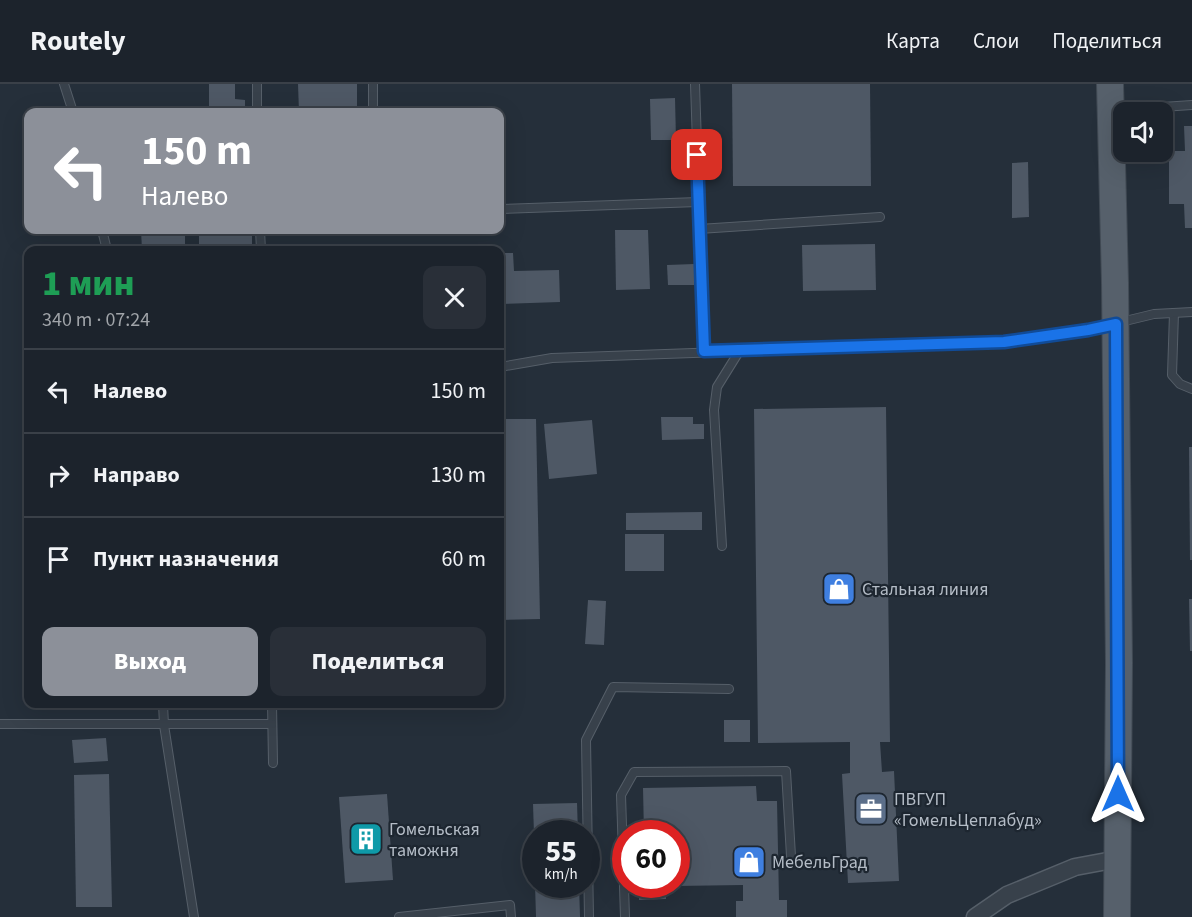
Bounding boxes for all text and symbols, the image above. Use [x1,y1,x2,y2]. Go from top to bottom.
text: Routely [30,21,126,61]
text: Карта [886,26,940,56]
text: Слои [973,26,1019,56]
text: Поделиться [1052,26,1162,56]
map controls [1113,102,1173,162]
button: sound [1113,102,1173,162]
text: 150 m [141,121,252,181]
pin [671,129,722,180]
icon: left [42,132,120,210]
icon: arrive [680,138,713,171]
text: Налево [141,177,228,216]
text: 1 мин [42,258,135,309]
button: close [423,266,486,329]
text: 340 m · 07:24 [42,306,150,334]
icon: left [42,375,75,408]
text: Налево [93,375,167,407]
text: 150 m [431,375,486,407]
icon: right [42,459,75,492]
text: Направо [93,459,180,491]
text: 130 m [431,459,486,491]
icon: arrive [42,543,75,576]
text: Пункт назначения [93,543,279,575]
text: 60 m [441,543,486,575]
shop icon: Стальная линия [821,571,857,607]
place label: Стальная линия [862,577,989,602]
button: Выход [42,627,258,696]
button: Поделиться [270,627,486,696]
position arrow [1086,762,1150,826]
place label: ПВГУП «ГомельЦеплабуд» [894,787,1042,833]
office icon: ПВГУП «ГомельЦеплабуд» [853,791,889,827]
place label: Гомельская таможня [389,817,480,863]
speed limit sign: 60 [612,820,690,898]
building icon: Гомельская таможня [348,821,384,857]
text: 55 [545,830,577,873]
shop icon: МебельГрад [731,844,767,880]
place label: МебельГрад [772,850,868,875]
text: km/h [544,864,578,885]

